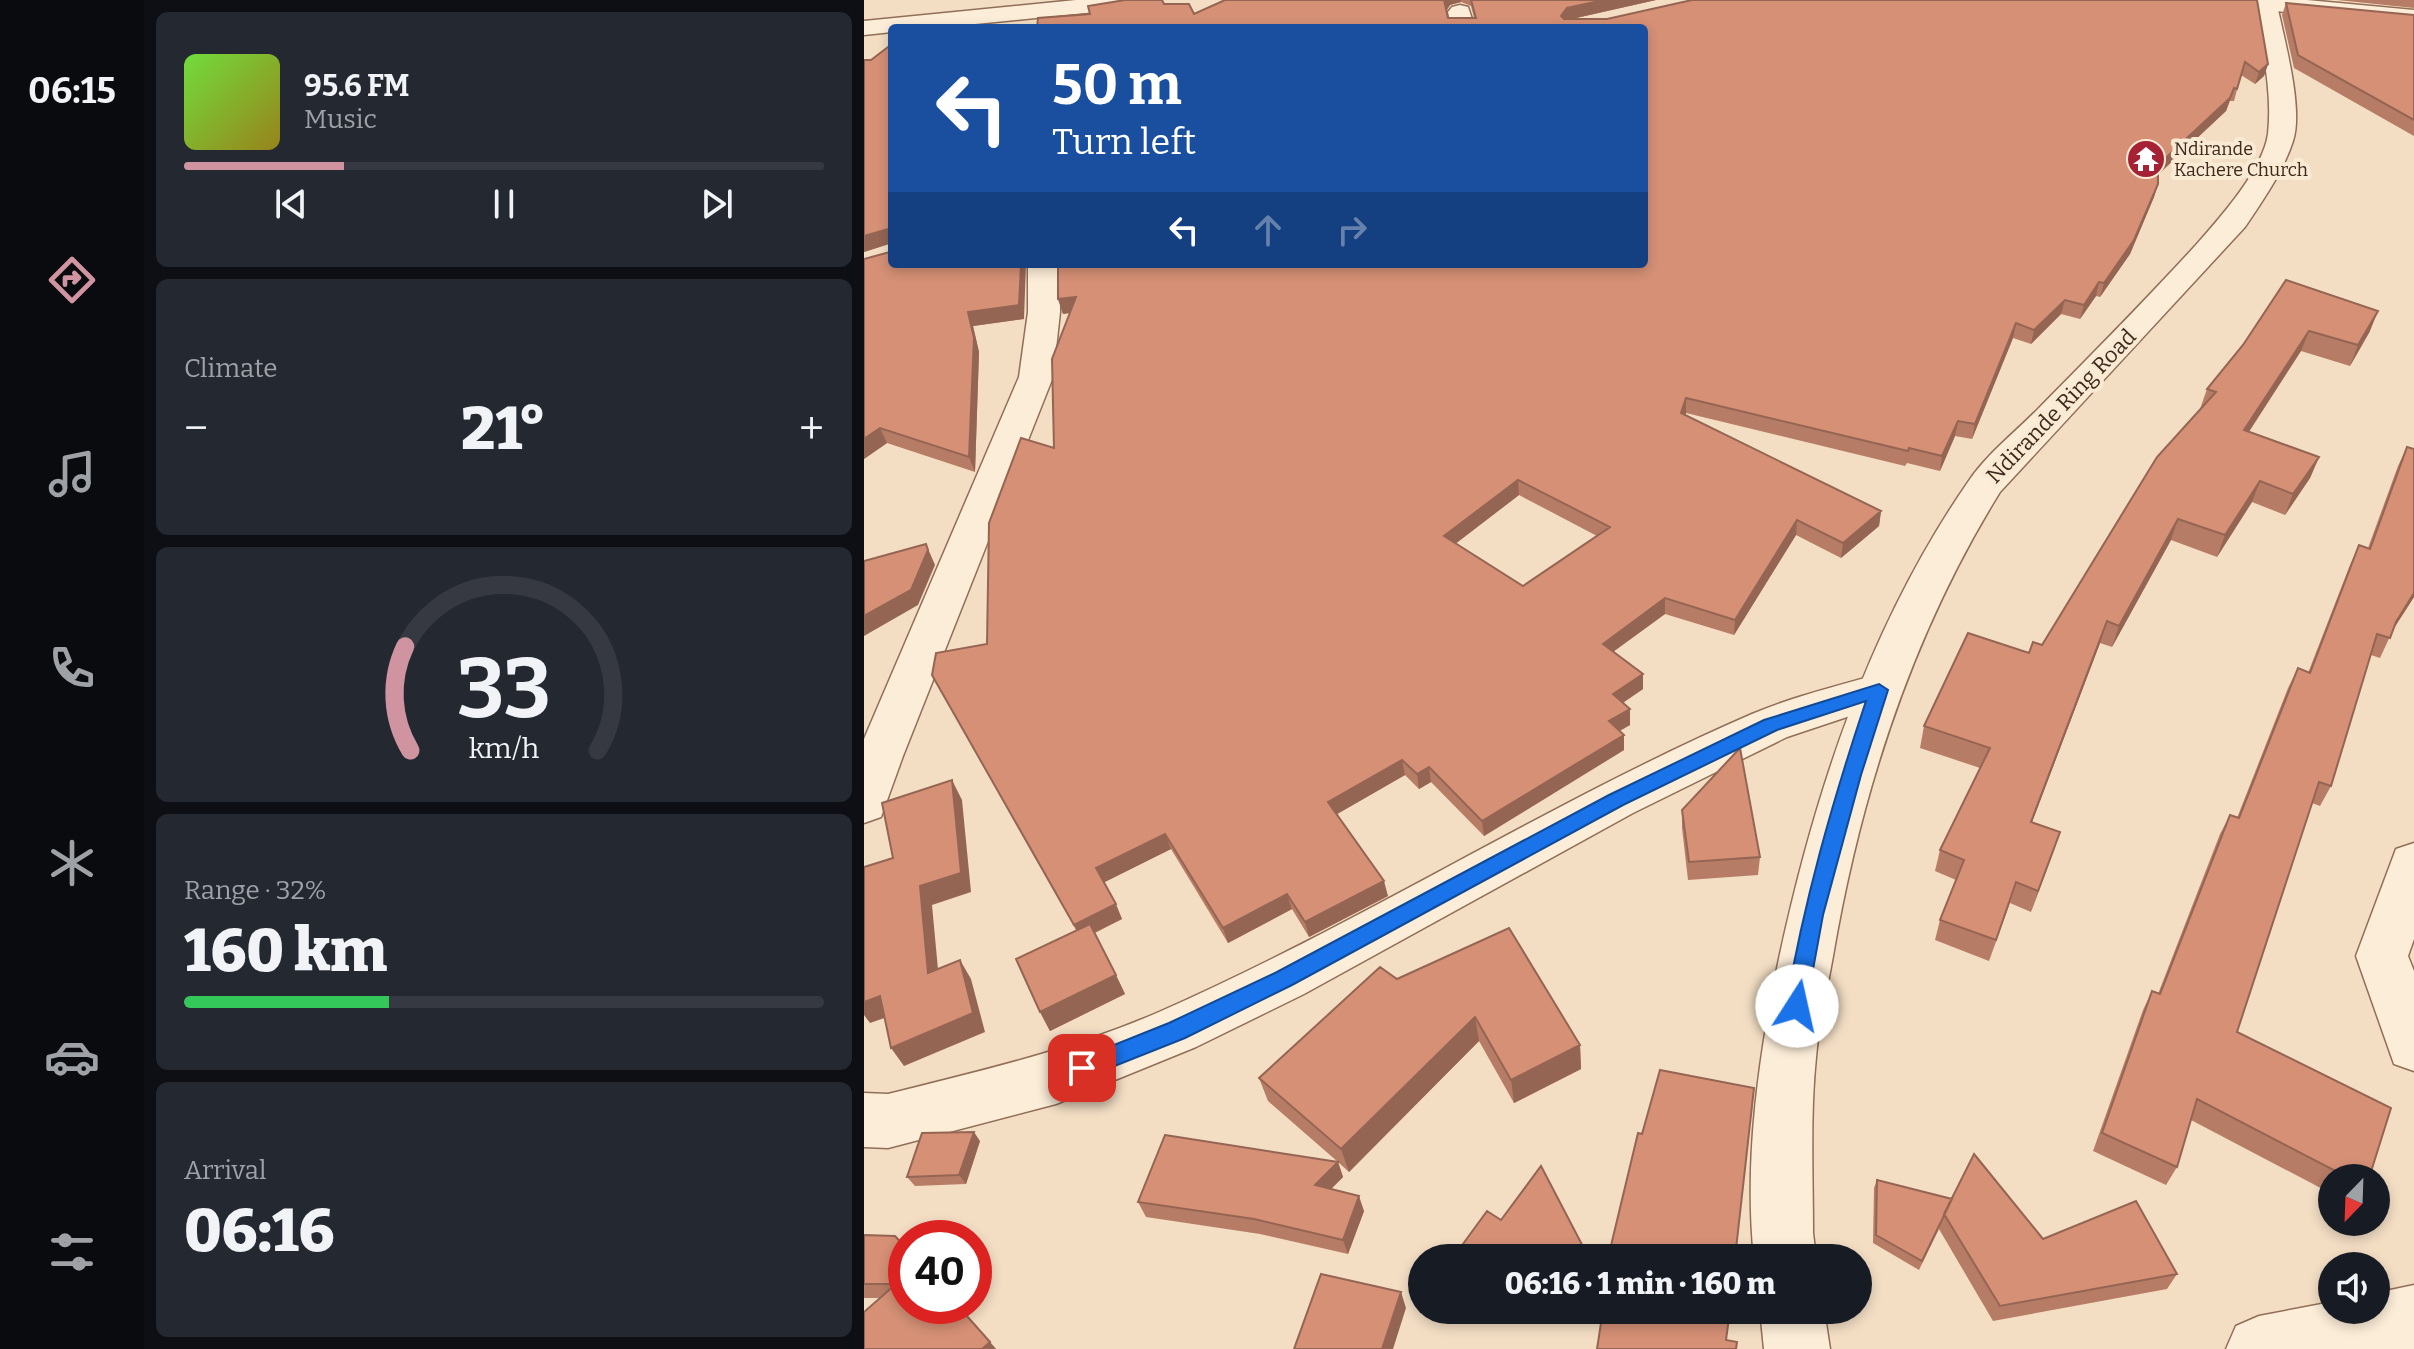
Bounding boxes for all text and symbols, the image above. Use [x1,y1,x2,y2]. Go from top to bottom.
text: 50 m [1052,52,1182,119]
icon: left [920,56,1024,160]
text: 95.6 FM [304,68,410,104]
text: 06:15 [28,69,116,113]
text: Music [304,104,377,135]
text: Turn left [1052,120,1196,164]
temple icon: Ndirande Kachere Church [2125,138,2167,180]
place label: Ndirande Kachere Church [2174,138,2308,181]
icon: previous [269,182,313,226]
icon: pause [482,182,526,226]
icon: next [695,182,739,226]
icon: left [1162,208,1206,252]
icon: ahead [1246,208,1290,252]
icon: right [1330,208,1374,252]
icon: directions [44,252,100,308]
street label: Ndirande Ring Road [1980,323,2142,489]
text: Climate [184,353,278,384]
text: 21° [461,393,546,465]
text: − [184,402,208,455]
text: + [799,402,824,455]
icon: music [44,446,100,502]
text: 33 [457,638,551,738]
icon: phone [44,640,100,696]
text: km/h [469,731,540,766]
icon: climate [44,835,100,891]
text: Range · 32% [184,875,327,906]
text: 160 km [184,915,387,987]
position arrow [1755,964,1839,1048]
icon: car [44,1029,100,1085]
pin [1048,1034,1116,1102]
icon: arrive [1060,1046,1104,1090]
text: Arrival [184,1155,266,1186]
north arrow [2318,1164,2390,1236]
map controls [2318,1164,2390,1324]
text: 06:16 [184,1195,334,1267]
speed limit sign: 40 [888,1220,992,1324]
icon: filters [44,1224,100,1280]
button: sound [2318,1252,2390,1324]
text: 06:16 · 1 min · 160 m [1505,1266,1775,1302]

